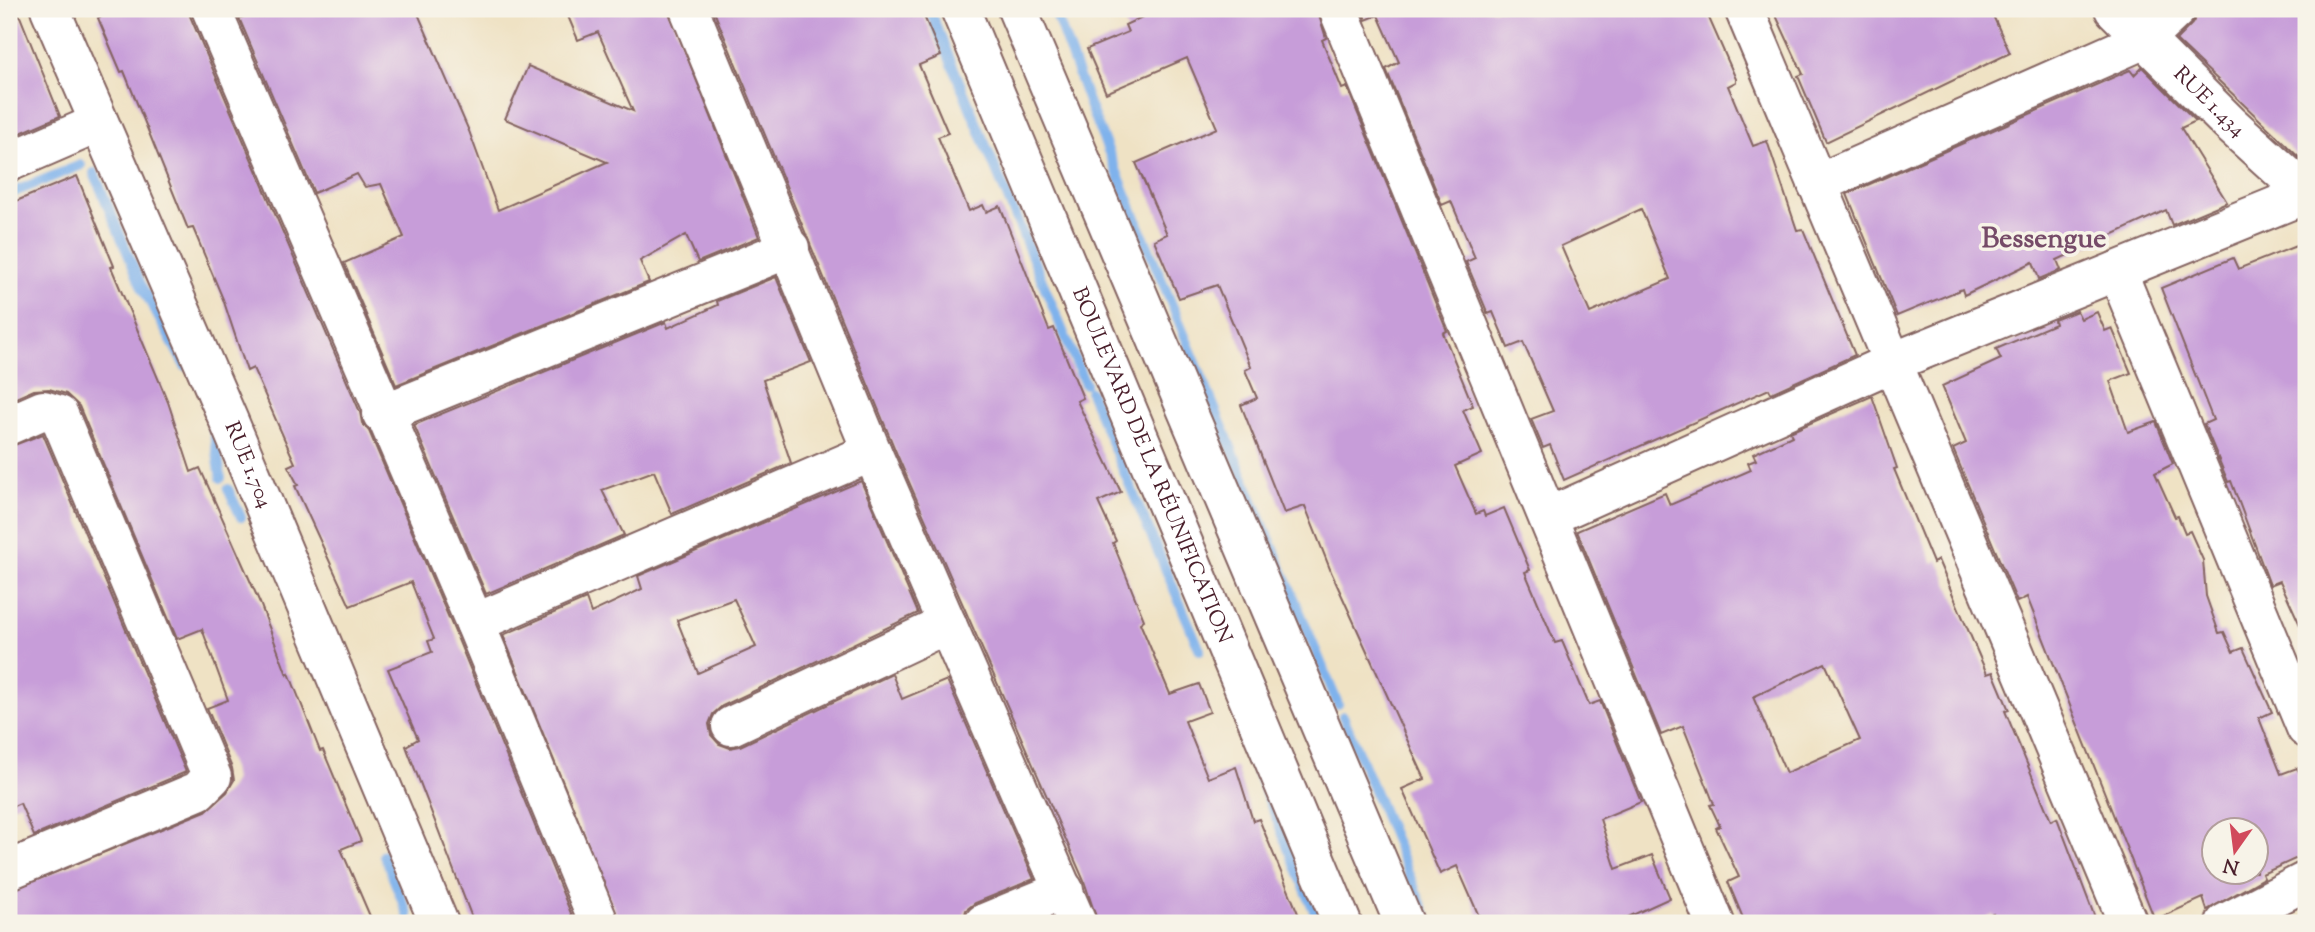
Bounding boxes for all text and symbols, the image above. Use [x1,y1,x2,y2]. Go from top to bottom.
street label: RUE 1.434 [2166,60,2251,145]
district label: Bessengue [1982,220,2106,260]
street label: BOULEVARD DE LA RÉUNIFICATION [1063,283,1239,649]
street label: RUE 1.704 [216,417,279,513]
north arrow [2200,816,2270,886]
text: N [2221,850,2242,880]

